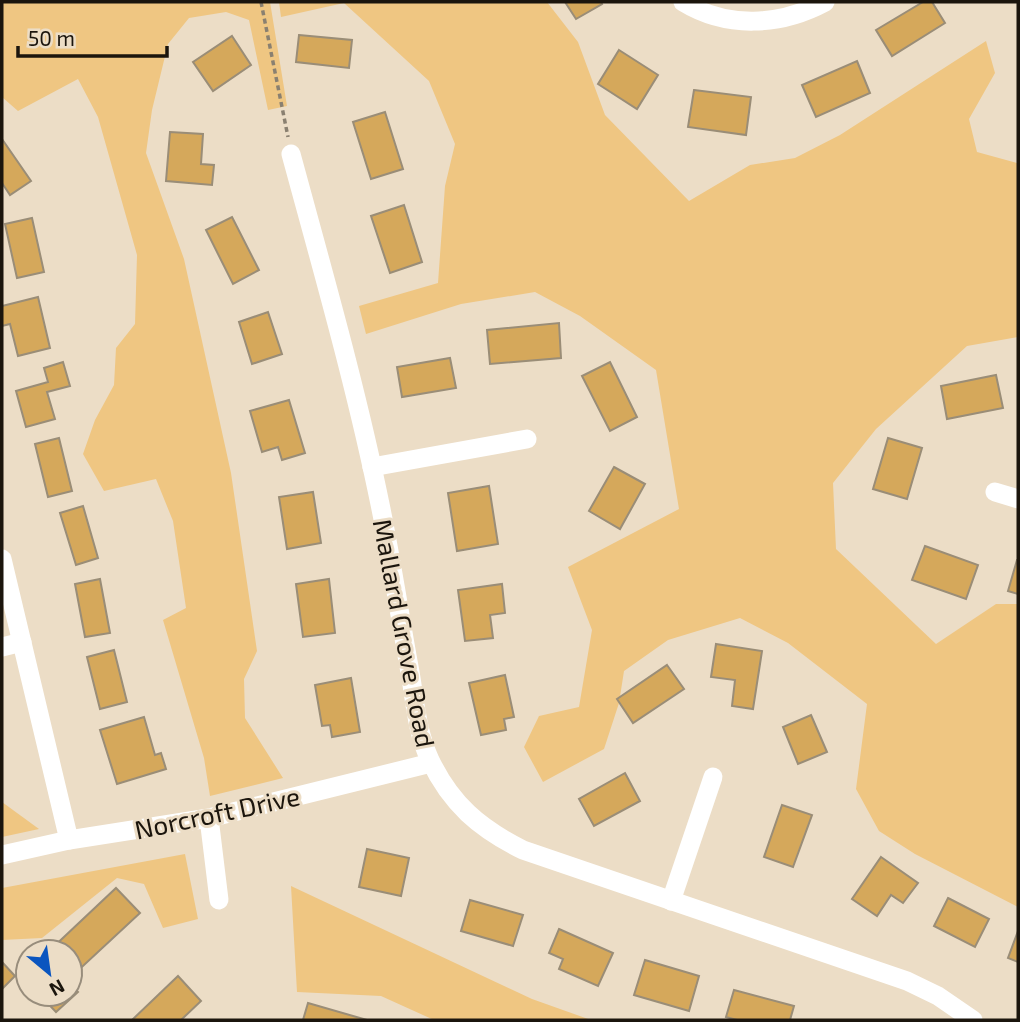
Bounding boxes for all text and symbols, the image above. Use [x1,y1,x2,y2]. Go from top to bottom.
scale bar [18,14,166,58]
text: 50 m [28,25,75,50]
street label: Mallard Grove Road [368,516,442,750]
street label: Norcroft Drive [132,779,302,845]
north arrow [14,938,84,1008]
text: N [46,975,69,1002]

